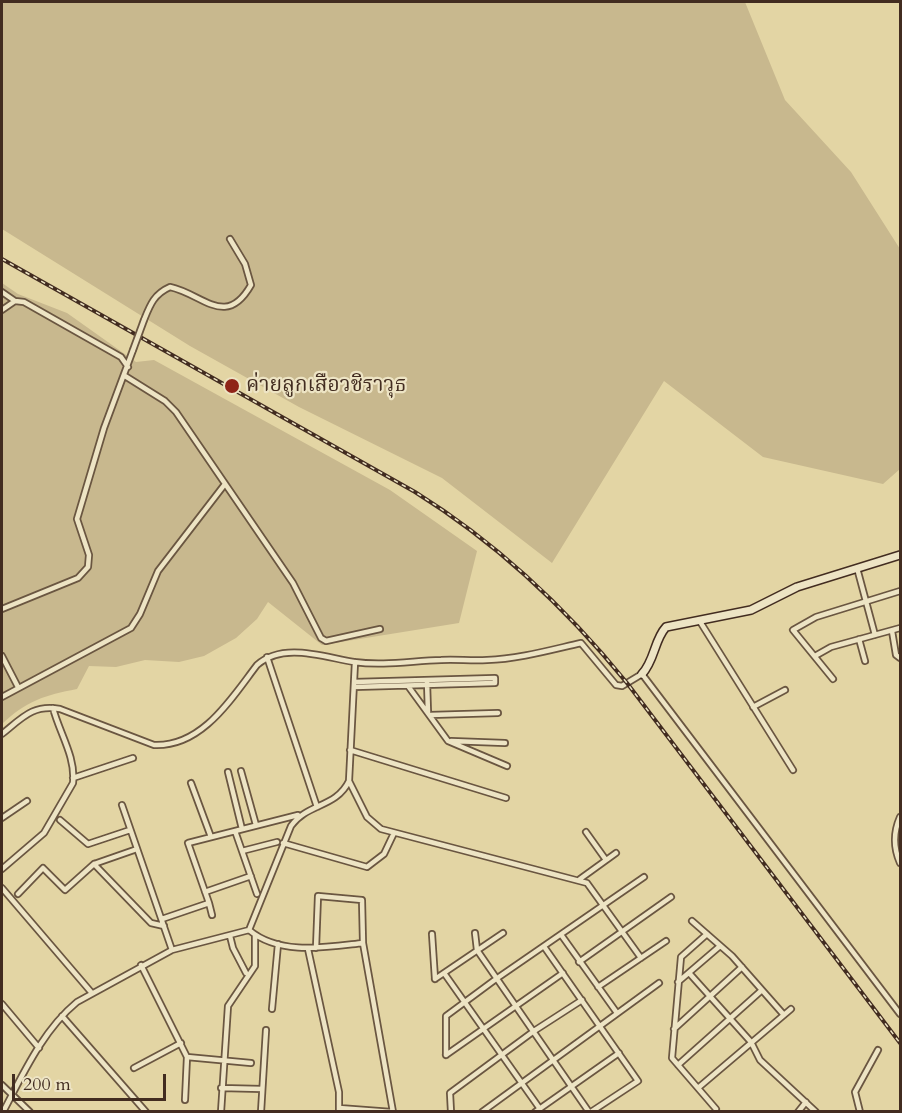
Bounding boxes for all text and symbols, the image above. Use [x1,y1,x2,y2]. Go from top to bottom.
place label: ค่ายลูกเสือวชิราวุธ [246,373,406,399]
marker: ค่ายลูกเสือวชิราวุธ [223,377,241,395]
scale bar [15,1062,170,1100]
text: 200 m [23,1072,71,1097]

